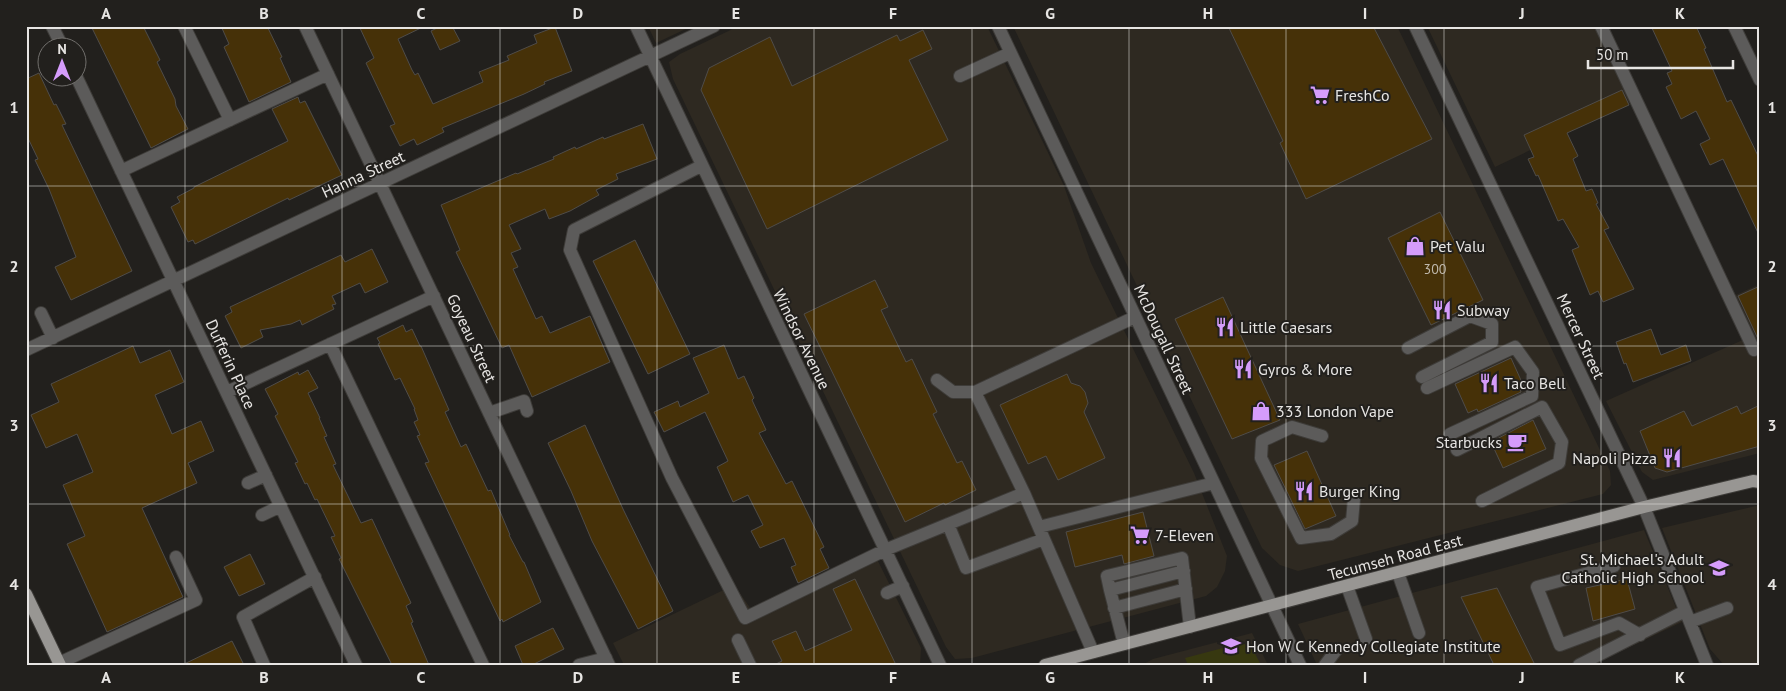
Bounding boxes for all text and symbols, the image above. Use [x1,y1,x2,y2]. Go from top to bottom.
text: A [101,3,111,23]
text: B [259,3,269,23]
text: C [417,3,426,23]
text: D [573,3,583,23]
text: E [732,3,740,23]
text: F [889,3,897,23]
text: G [1045,3,1055,23]
text: H [1203,3,1213,23]
text: I [1363,3,1367,23]
text: J [1518,3,1525,23]
text: K [1675,3,1685,23]
north arrow [38,38,88,88]
scale bar [1588,38,1734,70]
text: N [57,40,67,58]
text: 50 m [1596,45,1629,64]
supermarket icon: FreshCo [1309,84,1331,106]
place label: FreshCo [1335,85,1389,105]
text: 1 [9,97,19,117]
text: 1 [1767,97,1777,117]
street label: Hanna Street [318,146,408,202]
shop icon: Pet Valu [1404,235,1426,257]
place label: Pet Valu [1430,236,1485,256]
text: 2 [9,256,19,276]
text: 2 [1767,256,1777,276]
house number: 300 [1424,260,1447,278]
street label: McDougall Street [1130,281,1198,397]
street label: Windsor Avenue [769,285,835,393]
street label: Mercer Street [1553,290,1610,382]
street label: Goyeau Street [443,291,501,386]
restaurant icon: Subway [1431,299,1453,321]
place label: Subway [1457,300,1510,320]
street label: Dufferin Place [202,316,260,412]
restaurant icon: Little Caesars [1214,316,1236,338]
place label: Little Caesars [1240,317,1333,337]
restaurant icon: Gyros & More [1232,358,1254,380]
place label: Gyros & More [1258,359,1352,379]
restaurant icon: Taco Bell [1478,372,1500,394]
place label: Taco Bell [1504,373,1566,393]
shop icon: 333 London Vape [1250,400,1272,422]
place label: 333 London Vape [1276,401,1394,421]
text: 3 [9,415,19,435]
text: 3 [1767,415,1777,435]
cafe icon: Starbucks [1506,431,1528,453]
place label: Starbucks [1436,432,1502,452]
restaurant icon: Napoli Pizza [1661,447,1683,469]
place label: Napoli Pizza [1572,448,1657,468]
restaurant icon: Burger King [1293,480,1315,502]
place label: Burger King [1319,481,1400,501]
supermarket icon: 7-Eleven [1129,524,1151,546]
place label: 7-Eleven [1155,525,1214,545]
street label: Tecumseh Road East [1326,529,1465,585]
place label: St. Michael's Adult Catholic High School [1561,549,1705,587]
school or university icon: St. Michael's Adult Catholic High School [1708,557,1730,579]
text: 4 [9,574,19,594]
text: 4 [1767,574,1777,594]
school or university icon: Hon W C Kennedy Collegiate Institute [1220,635,1242,657]
place label: Hon W C Kennedy Collegiate Institute [1246,636,1501,656]
text: A [101,667,111,687]
text: B [259,667,269,687]
text: C [417,667,426,687]
text: D [573,667,583,687]
text: E [732,667,740,687]
text: F [889,667,897,687]
text: G [1045,667,1055,687]
text: H [1203,667,1213,687]
text: I [1363,667,1367,687]
text: J [1518,667,1525,687]
text: K [1675,667,1685,687]

